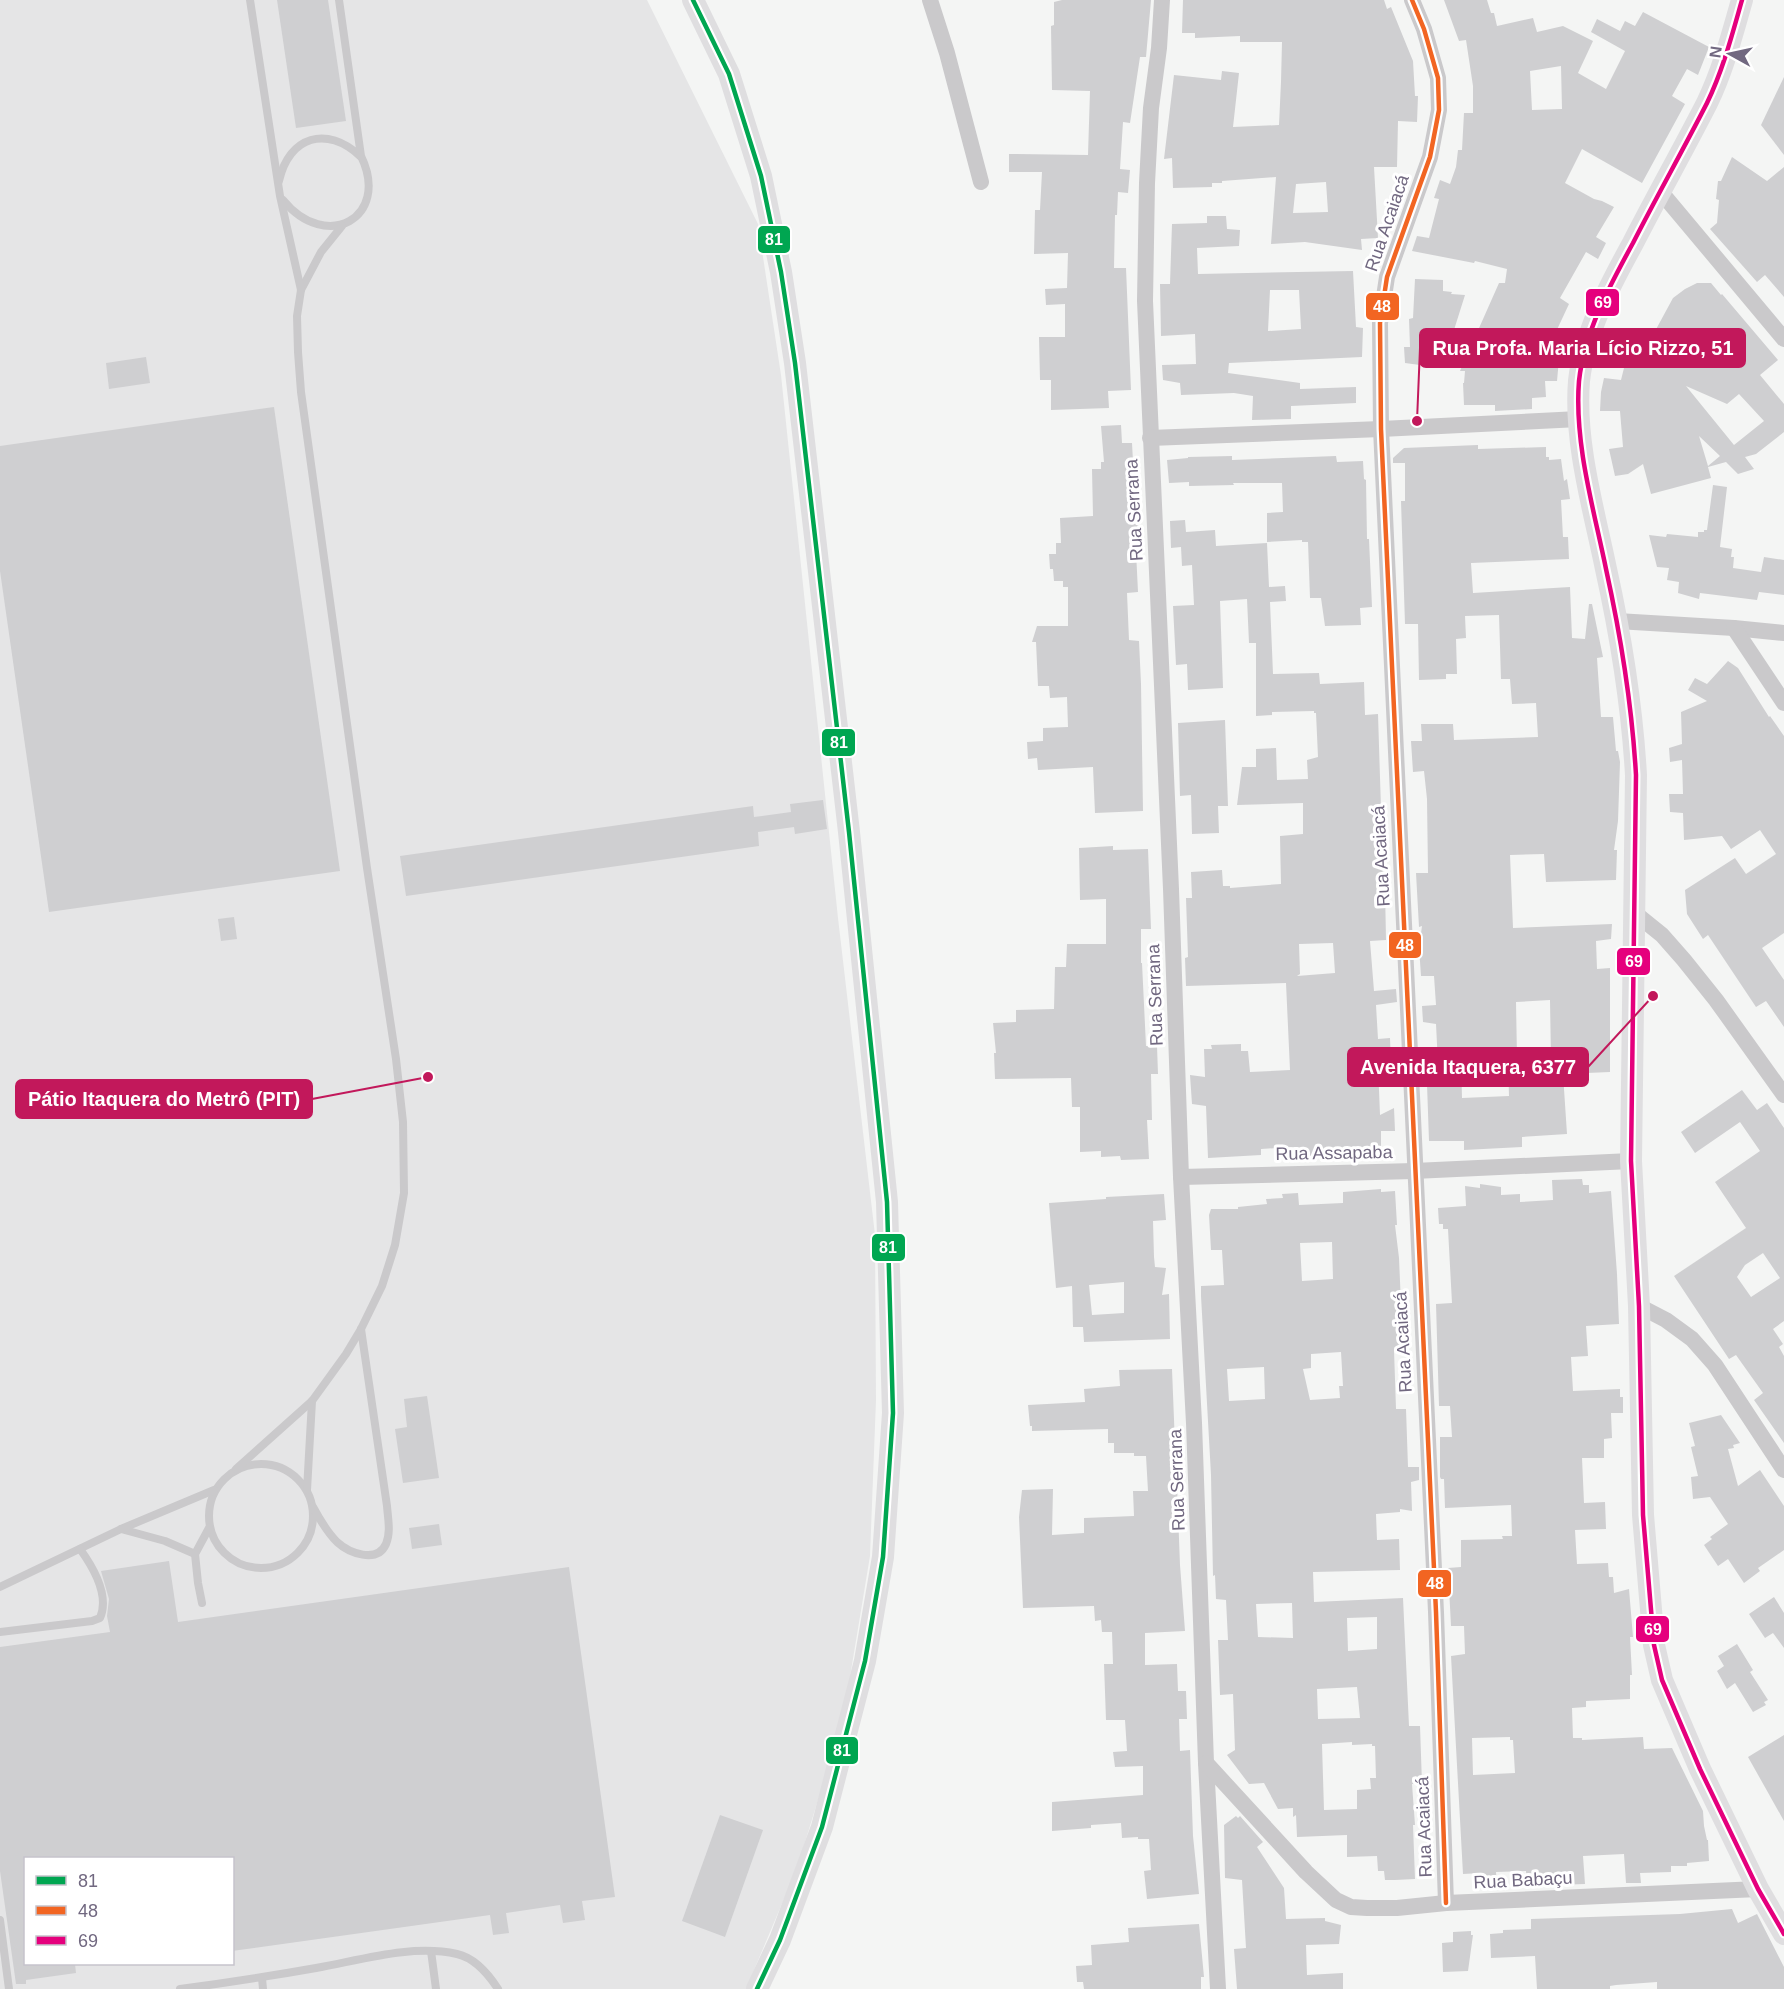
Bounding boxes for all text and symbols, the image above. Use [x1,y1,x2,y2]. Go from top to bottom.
north arrow [1700,24,1760,84]
text: N [1706,45,1725,59]
street label: Rua Acaiacá [1361,171,1413,274]
line badge: 81 [757,225,791,254]
text: 81 [765,231,783,248]
line badge: 69 [1585,288,1620,317]
line badge: 48 [1365,292,1400,321]
text: 69 [1594,294,1612,311]
text: 48 [1373,298,1391,315]
callout: Rua Profa. Maria Lício Rizzo, 51 [1420,329,1745,367]
text: Rua Profa. Maria Lício Rizzo, 51 [1432,337,1734,359]
street label: Rua Serrana [1121,458,1147,561]
line badge: 81 [821,728,856,757]
text: 81 [830,734,848,751]
street label: Rua Acaiacá [1368,804,1394,907]
line badge: 48 [1388,931,1422,959]
text: 48 [1396,937,1414,954]
street label: Rua Serrana [1143,943,1167,1046]
line badge: 69 [1616,947,1651,976]
text: 69 [1625,953,1643,970]
callout: Avenida Itaquera, 6377 [1348,1048,1588,1086]
text: Avenida Itaquera, 6377 [1360,1056,1576,1078]
callout: Pátio Itaquera do Metrô (PIT) [16,1080,312,1118]
text: Pátio Itaquera do Metrô (PIT) [28,1088,300,1110]
street label: Rua Assapaba [1275,1142,1394,1164]
line badge: 81 [871,1233,906,1262]
text: 81 [879,1239,897,1256]
street label: Rua Acaiacá [1390,1290,1416,1393]
street label: Rua Serrana [1165,1428,1189,1531]
line badge: 48 [1417,1569,1452,1598]
text: 48 [1426,1575,1444,1592]
line badge: 69 [1635,1615,1670,1643]
text: 69 [1644,1621,1662,1638]
line badge: 81 [825,1736,859,1765]
text: 81 [833,1742,851,1759]
street label: Rua Acaiacá [1412,1775,1436,1878]
legend [24,1857,234,1965]
street label: Rua Babaçu [1473,1867,1573,1893]
text: 81 [78,1871,98,1891]
text: 48 [78,1901,98,1921]
text: 69 [78,1931,98,1951]

